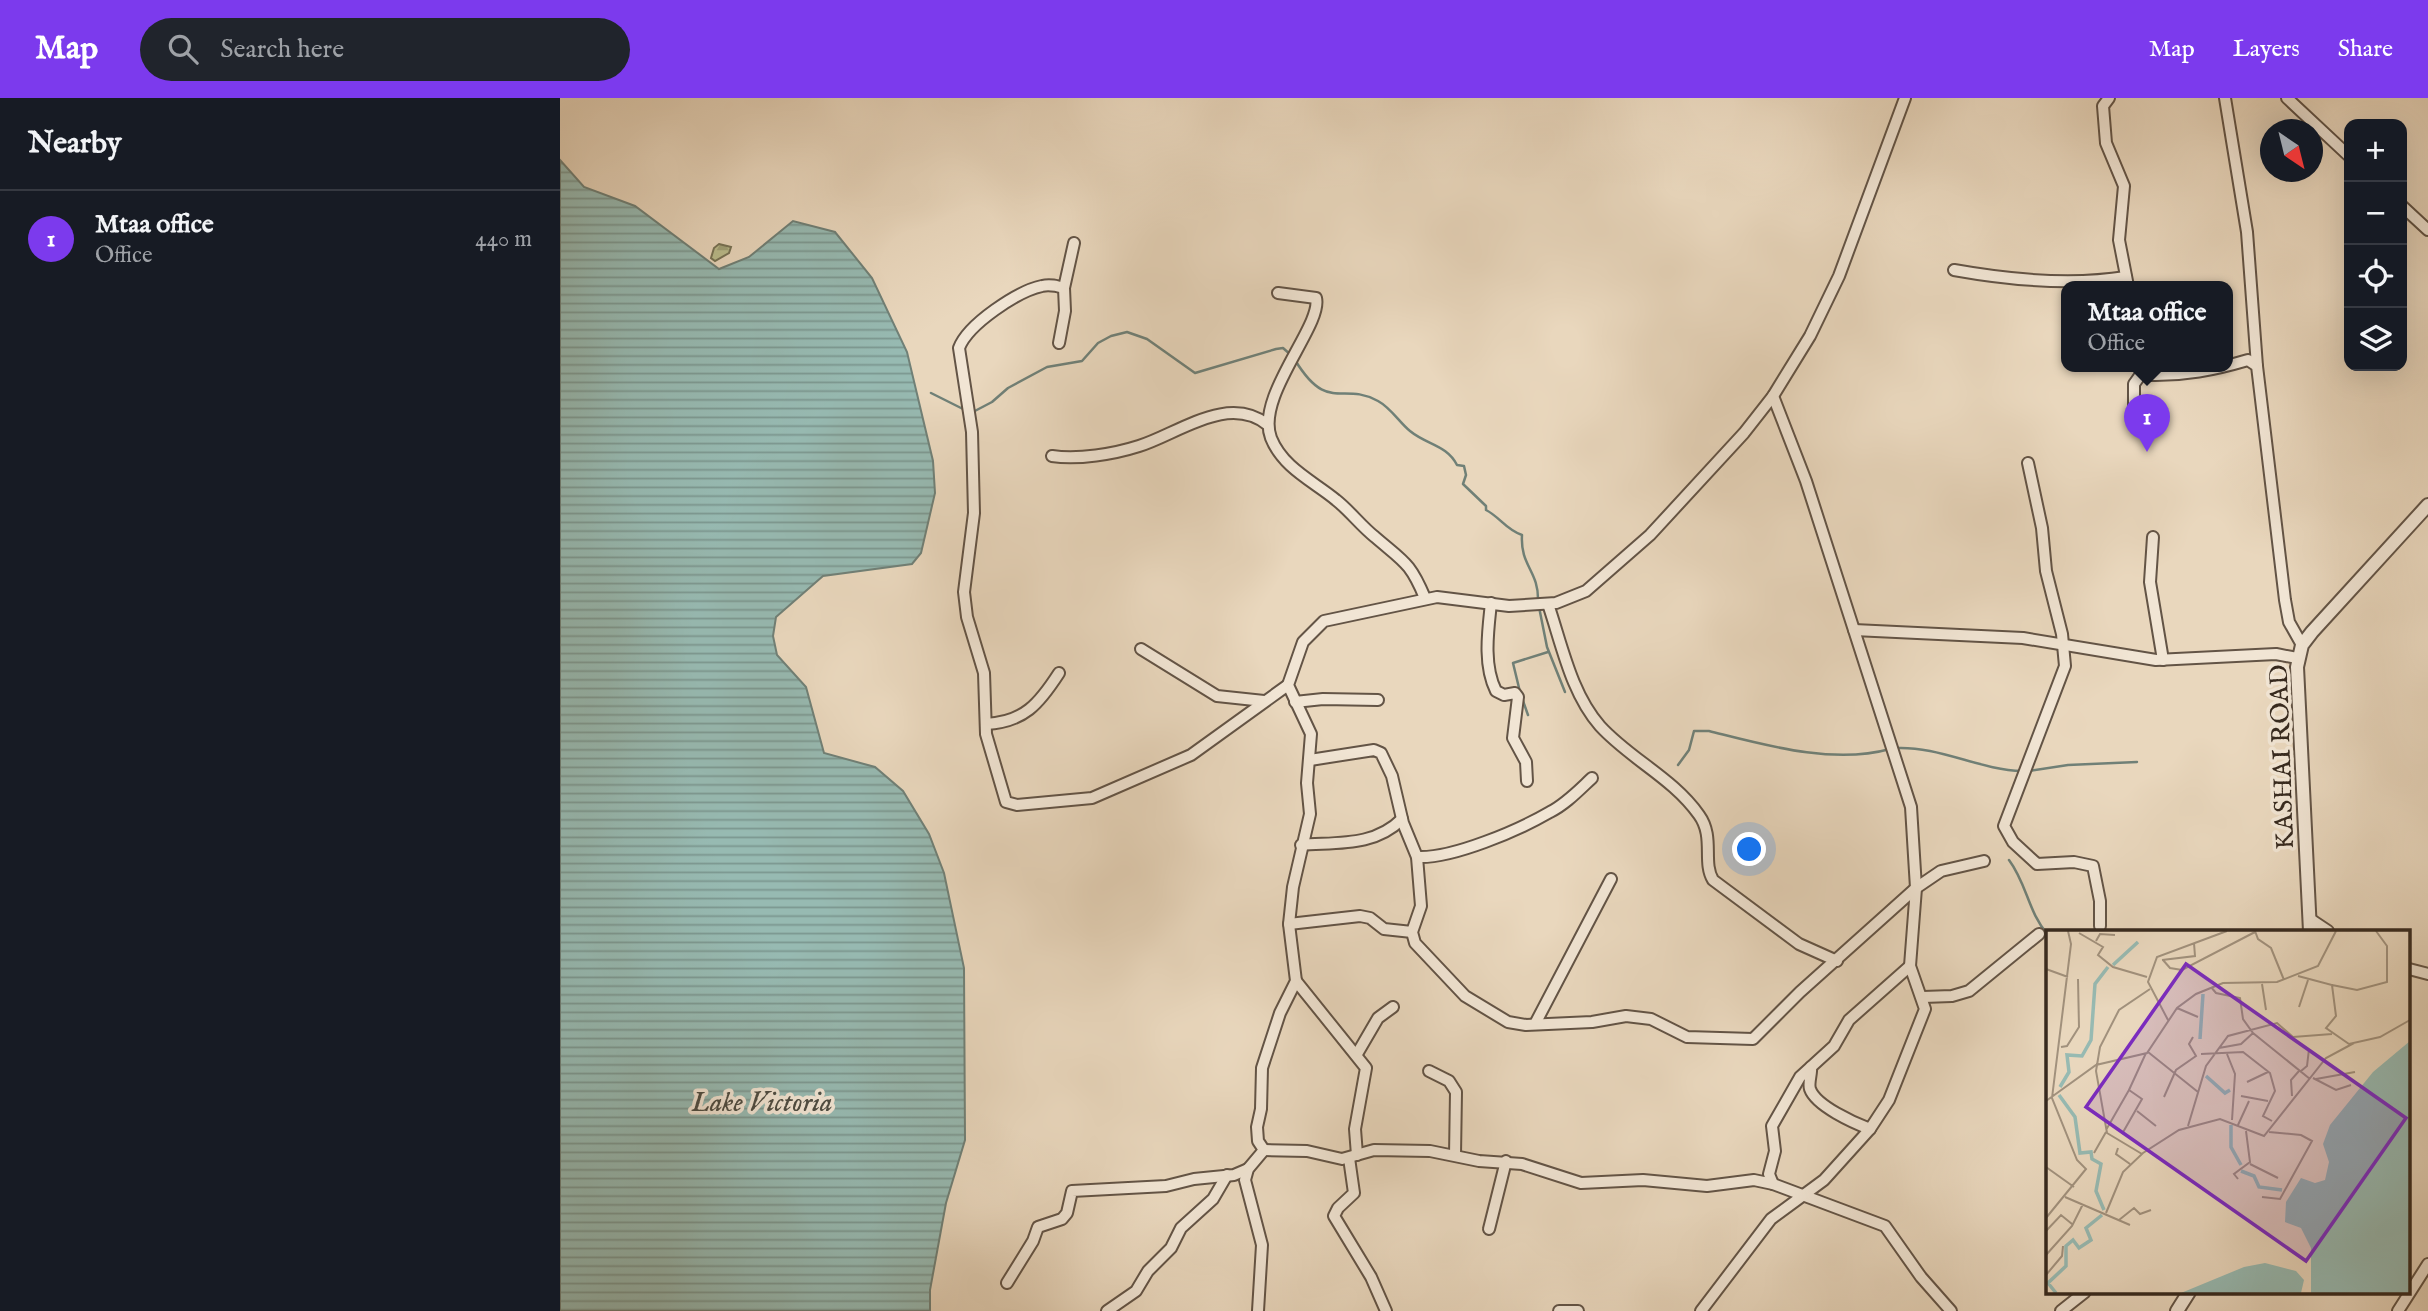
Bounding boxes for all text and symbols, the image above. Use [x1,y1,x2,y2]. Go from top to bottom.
search box [140,18,630,81]
text: Map [35,28,98,70]
icon: search [164,30,202,68]
text: Search here [220,33,344,66]
text: Map [2149,34,2195,65]
text: Layers [2233,34,2300,65]
text: Share [2338,34,2393,65]
north arrow [2260,119,2323,182]
map controls [2344,119,2407,371]
button: + [2344,119,2407,182]
text: Nearby [28,125,121,163]
button: − [2344,182,2407,245]
text: Mtaa office [95,208,214,241]
text: 1 [47,225,55,254]
text: 440 m [475,225,532,254]
text: Office [95,241,152,270]
button: locate [2344,245,2407,308]
popup [2061,281,2233,372]
text: Mtaa office [2088,296,2206,329]
button: layers [2344,308,2407,371]
text: Office [2088,329,2145,358]
pin: 1 [2124,394,2170,452]
street label: KASHAI ROAD [2263,664,2302,850]
your location [1732,832,1766,866]
inset map [2046,930,2410,1294]
water label: Lake Victoria [690,1086,833,1121]

